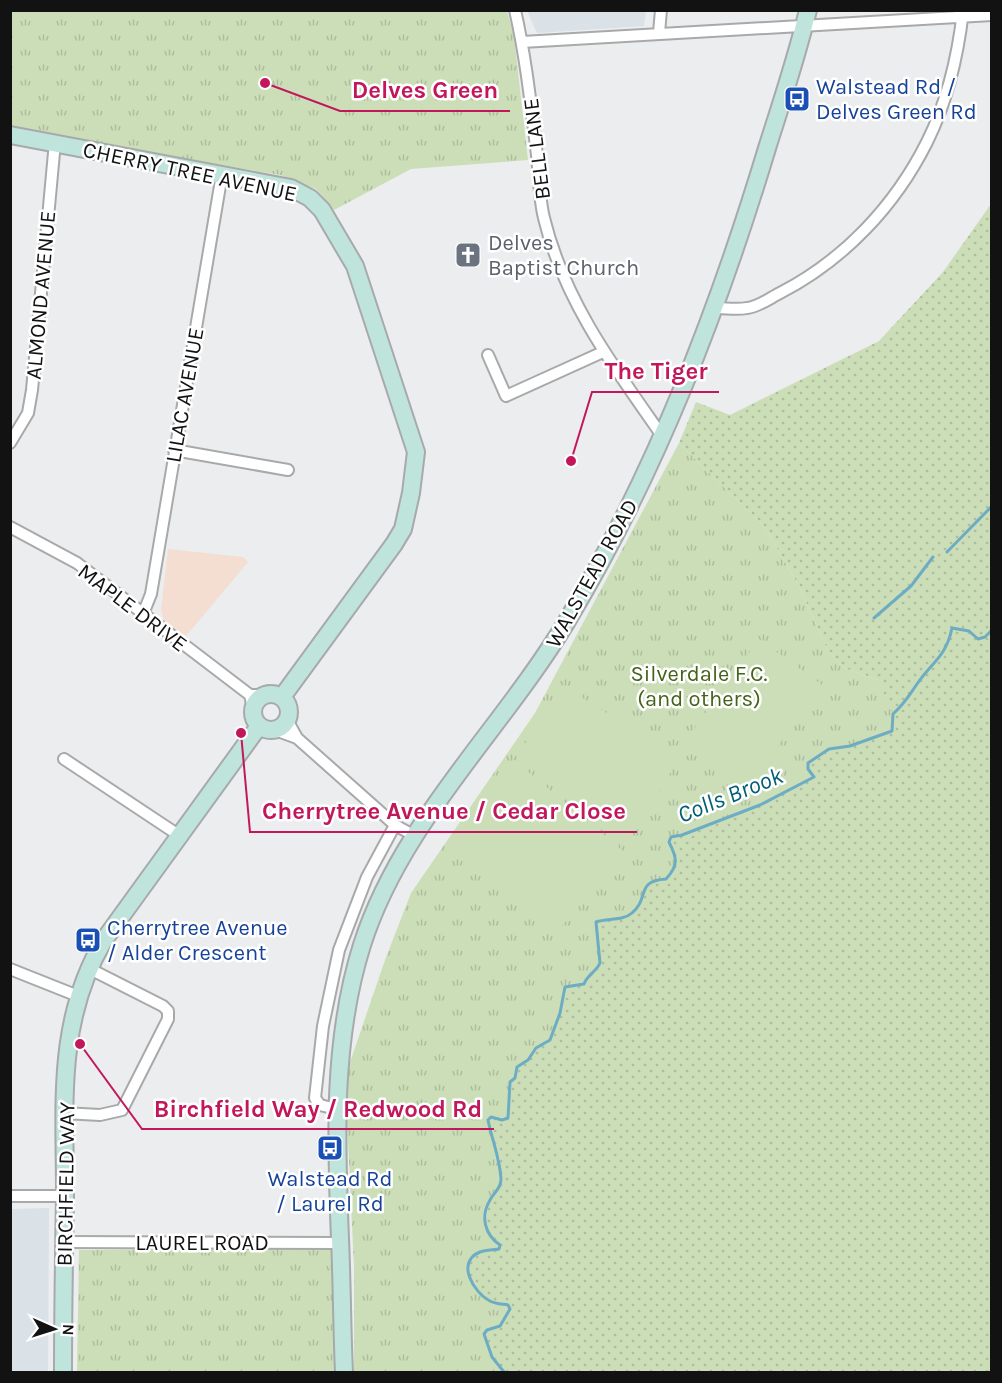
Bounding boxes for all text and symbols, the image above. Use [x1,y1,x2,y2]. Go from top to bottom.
callout: Delves Green [340,69,510,111]
place label: Walstead Rd / Delves Green Rd [816,74,977,125]
text: Delves Green [352,76,498,104]
bus stop icon: Walstead Rd / Delves Green Rd [782,84,812,114]
street label: BELL LANE [518,97,556,201]
street label: CHERRY TREE AVENUE [81,137,299,207]
street label: ALMOND AVENUE [21,210,61,380]
place label: Delves Baptist Church [488,230,639,281]
church icon: Delves Baptist Church [453,240,483,270]
street label: LILAC AVENUE [160,326,210,465]
callout: The Tiger [592,350,719,392]
text: The Tiger [604,357,708,385]
street label: WALSTEAD ROAD [540,495,643,652]
street label: MAPLE DRIVE [73,558,192,657]
park label: Silverdale F.C. (and others) [630,661,768,712]
water label: Colls Brook [673,761,787,829]
callout: Cherrytree Avenue / Cedar Close [250,790,637,832]
text: Cherrytree Avenue / Cedar Close [262,797,626,825]
place label: Cherrytree Avenue / Alder Crescent [107,915,288,966]
bus stop icon: Cherrytree Avenue / Alder Crescent [73,925,103,955]
callout: Birchfield Way / Redwood Rd [142,1087,494,1129]
text: Birchfield Way / Redwood Rd [154,1095,482,1123]
street label: BIRCHFIELD WAY [52,1101,80,1267]
bus stop icon: Walstead Rd / Laurel Rd [315,1133,345,1163]
place label: Walstead Rd / Laurel Rd [267,1166,393,1217]
street label: LAUREL ROAD [135,1230,269,1256]
north arrow [24,1299,84,1359]
text: N [59,1324,78,1336]

